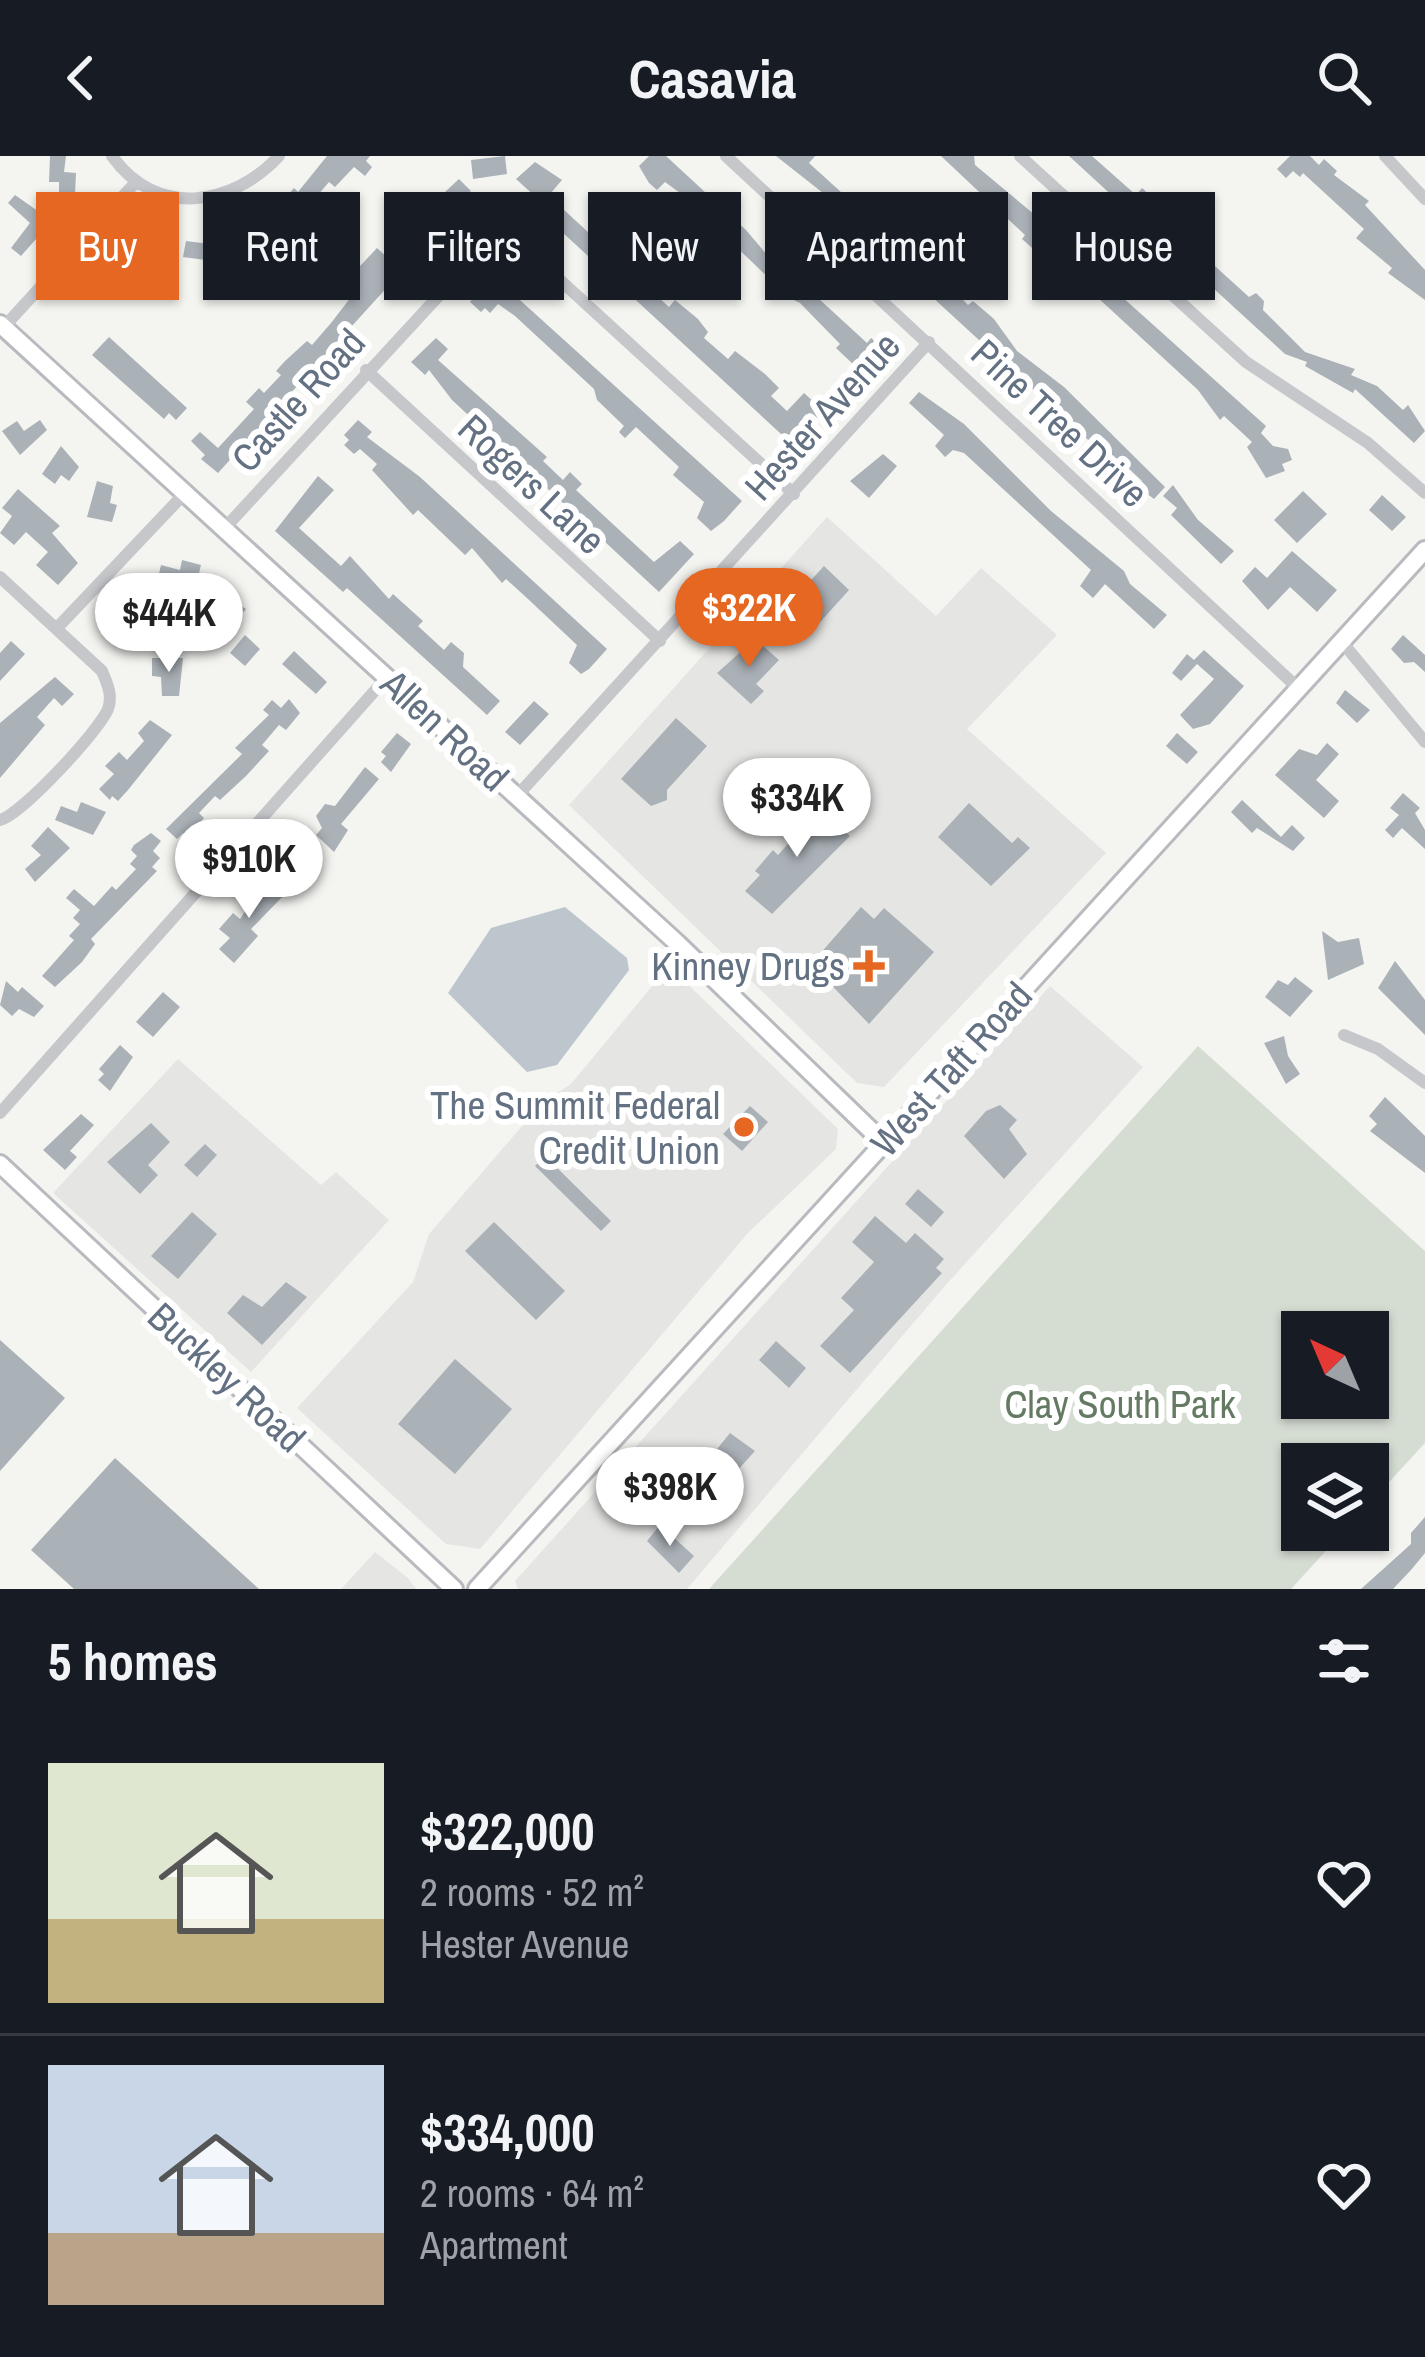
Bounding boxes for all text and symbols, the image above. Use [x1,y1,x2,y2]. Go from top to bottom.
text: Casavia [629,42,796,115]
icon: back [48,45,114,111]
icon: search [1311,45,1377,111]
chip: Buy [36,192,179,300]
chip: Rent [203,192,360,300]
chip: Filters [384,192,564,300]
chip: New [588,192,741,300]
chip: Apartment [765,192,1008,300]
chip: House [1032,192,1215,300]
street label: Castle Road [220,317,376,483]
street label: Hester Avenue [733,321,911,511]
street label: Pine Tree Drive [960,328,1160,518]
street label: Rogers Lane [447,403,617,565]
pin: $322K [665,568,833,670]
pin: $444K [85,573,253,675]
text: $322K [702,581,796,633]
text: $444K [122,586,216,638]
street label: Allen Road [369,657,520,802]
pin: $334K [713,758,881,860]
text: $334K [750,771,844,823]
pin: $910K [165,819,333,921]
text: $910K [202,832,296,884]
place label: Kinney Drugs [651,940,845,992]
marker: Kinney Drugs [856,953,882,979]
street label: West Taft Road [859,971,1043,1167]
place label: The Summit Federal Credit Union [430,1079,720,1176]
marker: The Summit Federal Credit Union [731,1114,757,1140]
street label: Buckley Road [137,1291,317,1463]
north arrow [1281,1311,1389,1419]
map controls [1281,1311,1389,1551]
park label: Clay South Park [1004,1378,1237,1430]
button: layers [1281,1443,1389,1551]
pin: $398K [586,1447,754,1549]
text: $398K [623,1460,717,1512]
text: 5 homes [48,1627,218,1696]
icon: filters [1311,1628,1377,1694]
text: $322,000 [420,1797,594,1866]
icon: home [144,1811,288,1955]
icon: heart [1311,1850,1377,1916]
text: 2 rooms · 52 m² [420,1866,644,1918]
text: Hester Avenue [420,1918,629,1970]
text: $334,000 [420,2098,594,2167]
icon: home [144,2113,288,2257]
icon: heart [1311,2152,1377,2218]
text: 2 rooms · 64 m² [420,2167,644,2219]
text: Apartment [420,2219,568,2271]

